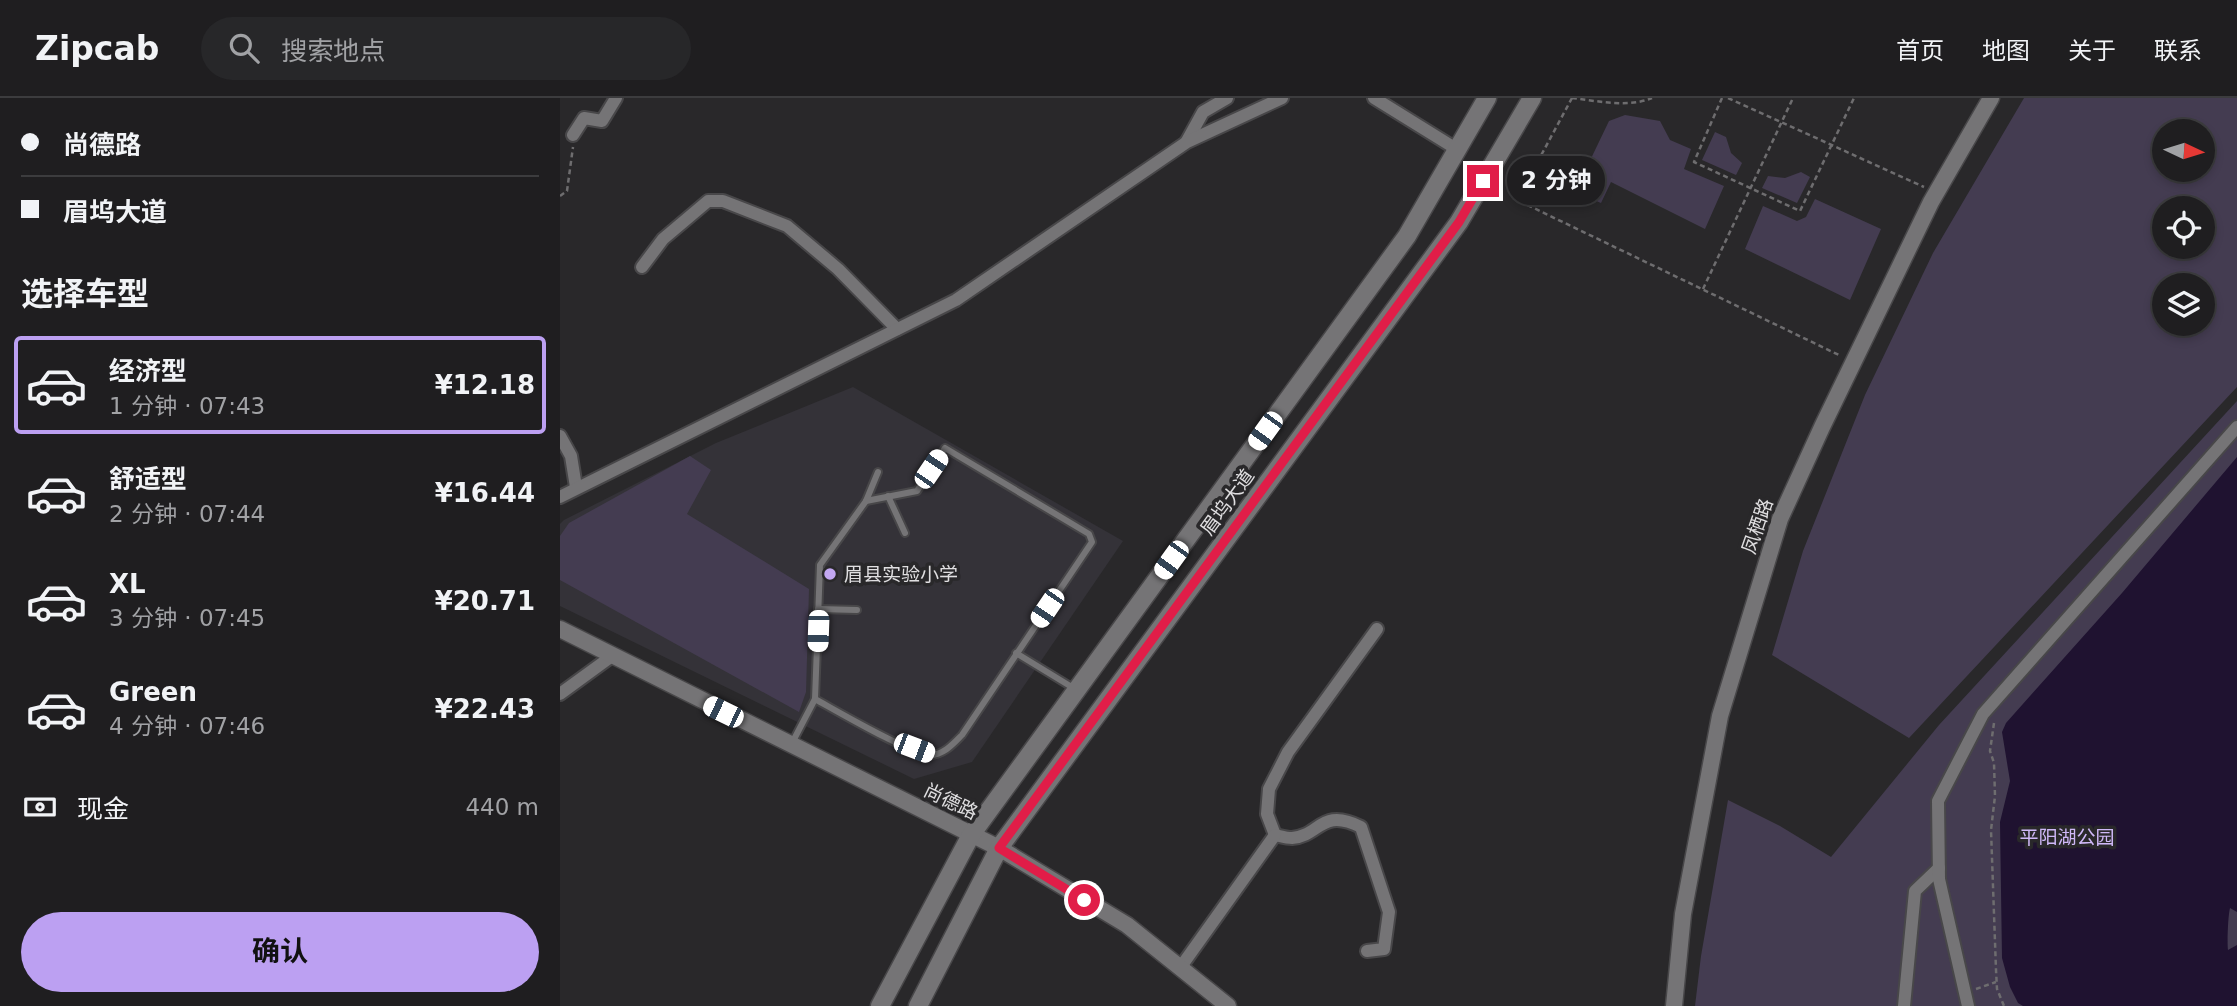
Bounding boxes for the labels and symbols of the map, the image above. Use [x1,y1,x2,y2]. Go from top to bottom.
north arrow [2152,119,2216,182]
callout: 2 分钟 [1508,156,1606,206]
route end [1467,165,1499,197]
car [1245,408,1286,454]
car [911,446,952,492]
street label: 眉坞大道 [1196,465,1258,539]
street label: 凤栖路 [1737,495,1777,557]
car [1151,537,1192,583]
place label: 眉县实验小学 [844,563,958,585]
marker: 眉县实验小学 [822,566,838,582]
car [1027,585,1068,631]
car [807,610,830,652]
car [700,693,747,731]
car [891,731,938,765]
street label: 尚德路 [921,779,981,823]
park label: 平阳湖公园 [2019,826,2115,848]
route start [1068,884,1100,916]

